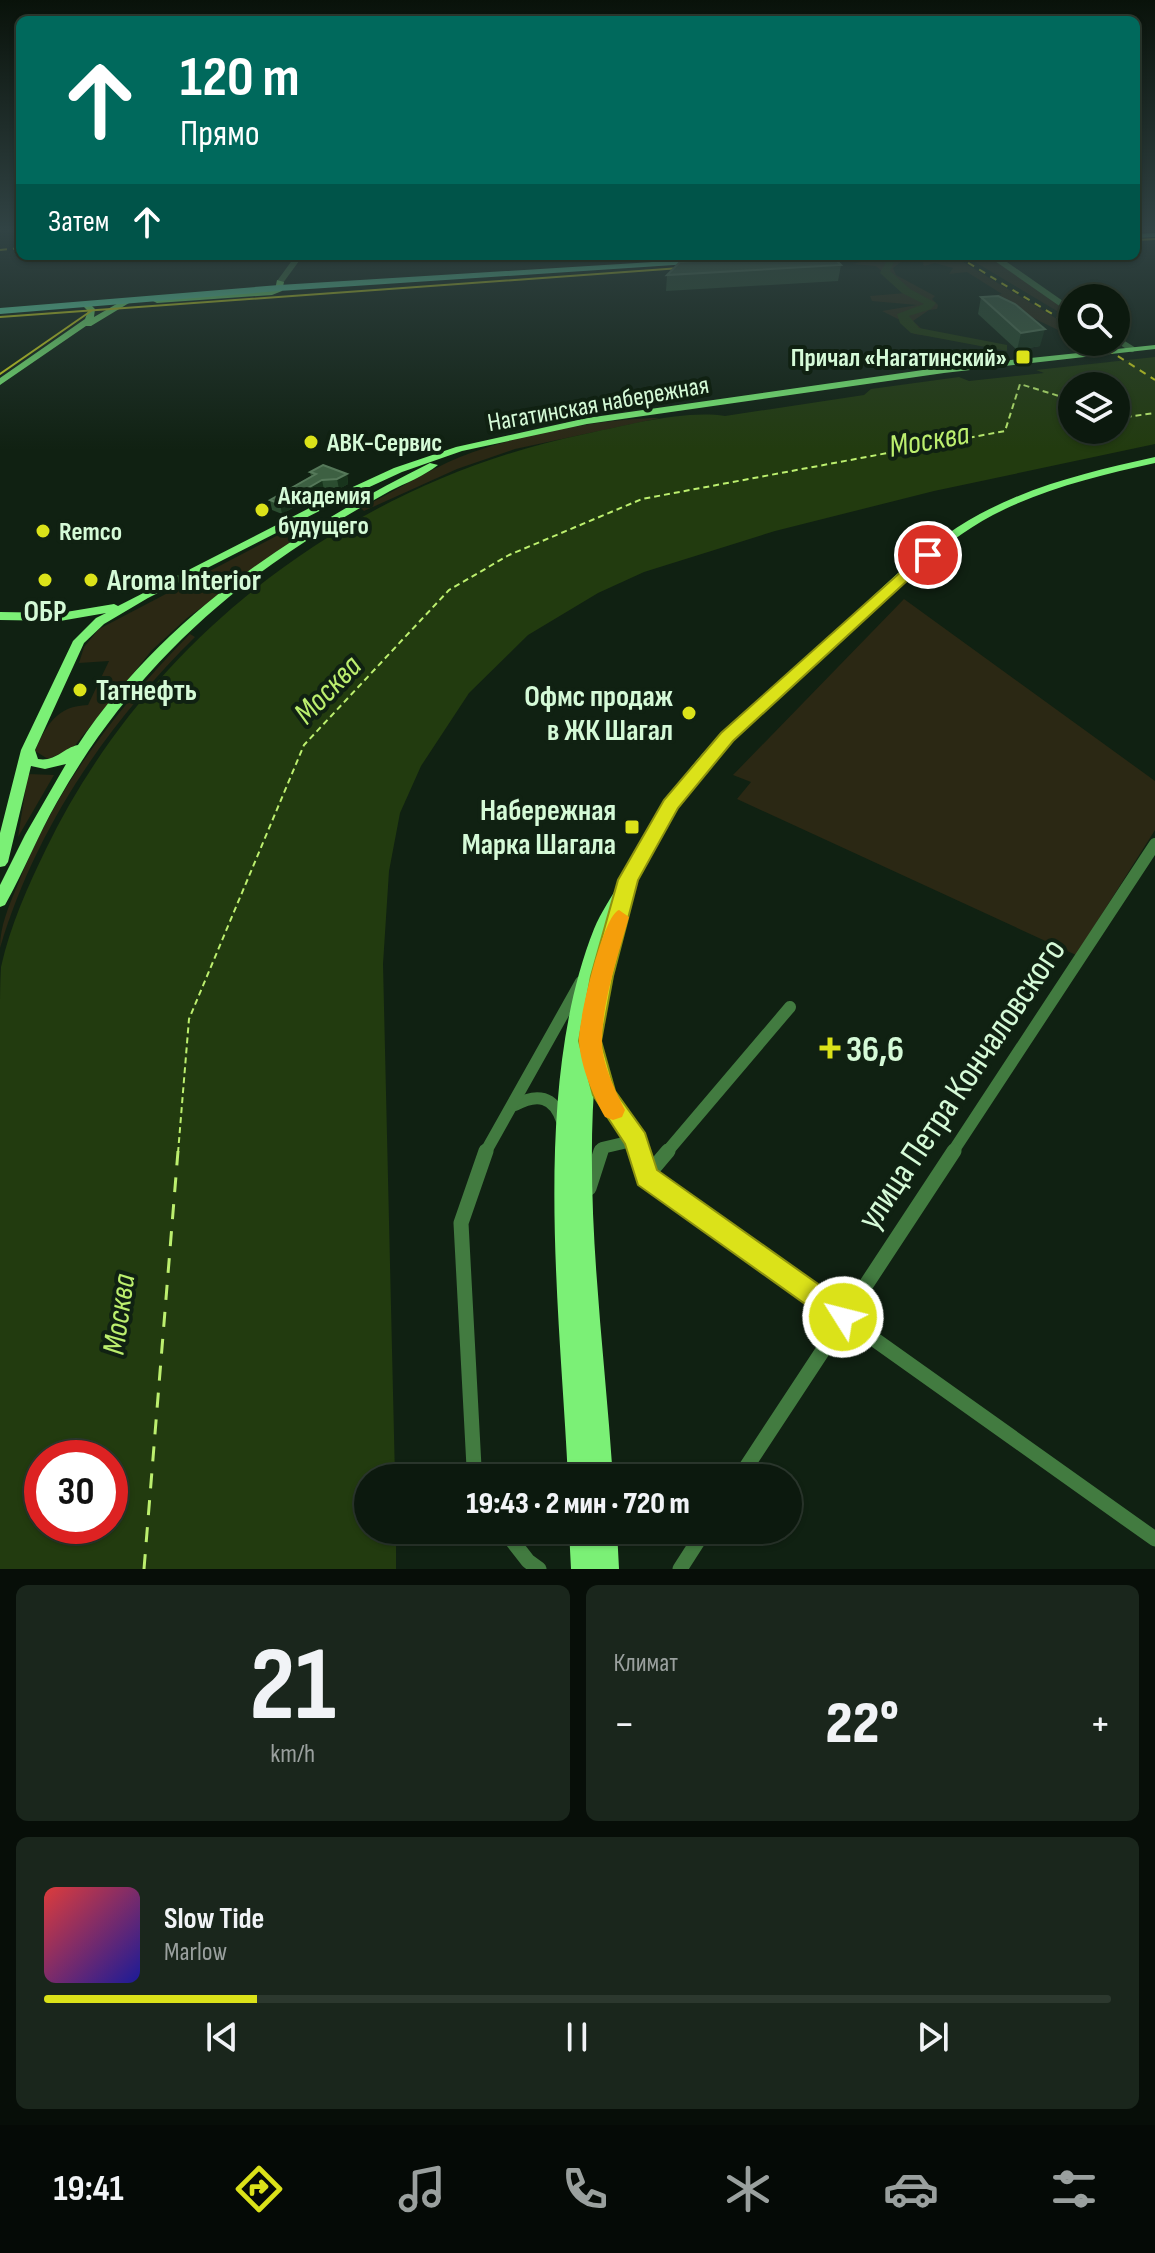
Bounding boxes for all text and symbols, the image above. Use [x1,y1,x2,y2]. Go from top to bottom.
text: 120 m [180,45,300,112]
icon: ahead [48,48,152,152]
text: Прямо [180,113,260,156]
icon: ahead [125,200,169,244]
text: Затем [48,204,109,240]
map controls [1058,284,1130,444]
button: search [1058,284,1130,356]
place label: Причал «Нагатинский» [791,343,1007,374]
marker: Причал «Нагатинский» [1014,348,1032,366]
street label: Нагатинская набережная [485,370,711,439]
button: layers [1058,372,1130,444]
water label: Москва [886,414,973,467]
place label: АВК-Сервис [326,428,442,459]
marker: АВК-Сервис [302,433,320,451]
place label: Академия будущего [277,481,371,542]
marker: Академия будущего [253,501,271,519]
place label: Remco [59,517,122,548]
pin [894,521,962,589]
marker: Remco [34,522,52,540]
icon: arrive [906,533,950,577]
place label: Aroma Interior [106,563,261,599]
marker: ОБР [36,571,54,589]
marker: Aroma Interior [82,571,100,589]
place label: ОБР [23,594,67,630]
water label: Москва [286,647,370,733]
place label: Татнефть [96,673,197,709]
place label: Офмс продаж в ЖК Шагал [524,679,674,749]
marker: Татнефть [71,681,89,699]
marker: Офмс продаж в ЖК Шагал [680,704,698,722]
place label: Набережная Марка Шагала [462,793,616,863]
marker: Набережная Марка Шагала [623,818,641,836]
street label: улица Петра Кончаловского [849,931,1075,1238]
place label: 36,6 [846,1029,904,1072]
marker: 36,6 [821,1039,839,1057]
water label: Москва [95,1271,144,1357]
position arrow [801,1275,885,1359]
speed limit sign: 30 [24,1440,128,1544]
text: 19:43 · 2 мин · 720 m [466,1486,690,1522]
text: 21 [250,1624,336,1749]
text: Климат [614,1648,678,1679]
text: 22° [826,1688,899,1760]
text: − [614,1698,635,1751]
text: + [1089,1698,1111,1751]
text: km/h [270,1739,315,1770]
text: Slow Tide [164,1901,264,1937]
text: Marlow [164,1937,227,1968]
icon: previous [200,2015,244,2059]
icon: pause [555,2015,599,2059]
icon: next [911,2015,955,2059]
icon: directions [231,2161,287,2217]
icon: music [394,2161,450,2217]
icon: phone [557,2161,613,2217]
icon: climate [720,2161,776,2217]
icon: car [883,2161,939,2217]
icon: filters [1046,2161,1102,2217]
text: 19:41 [53,2168,124,2211]

